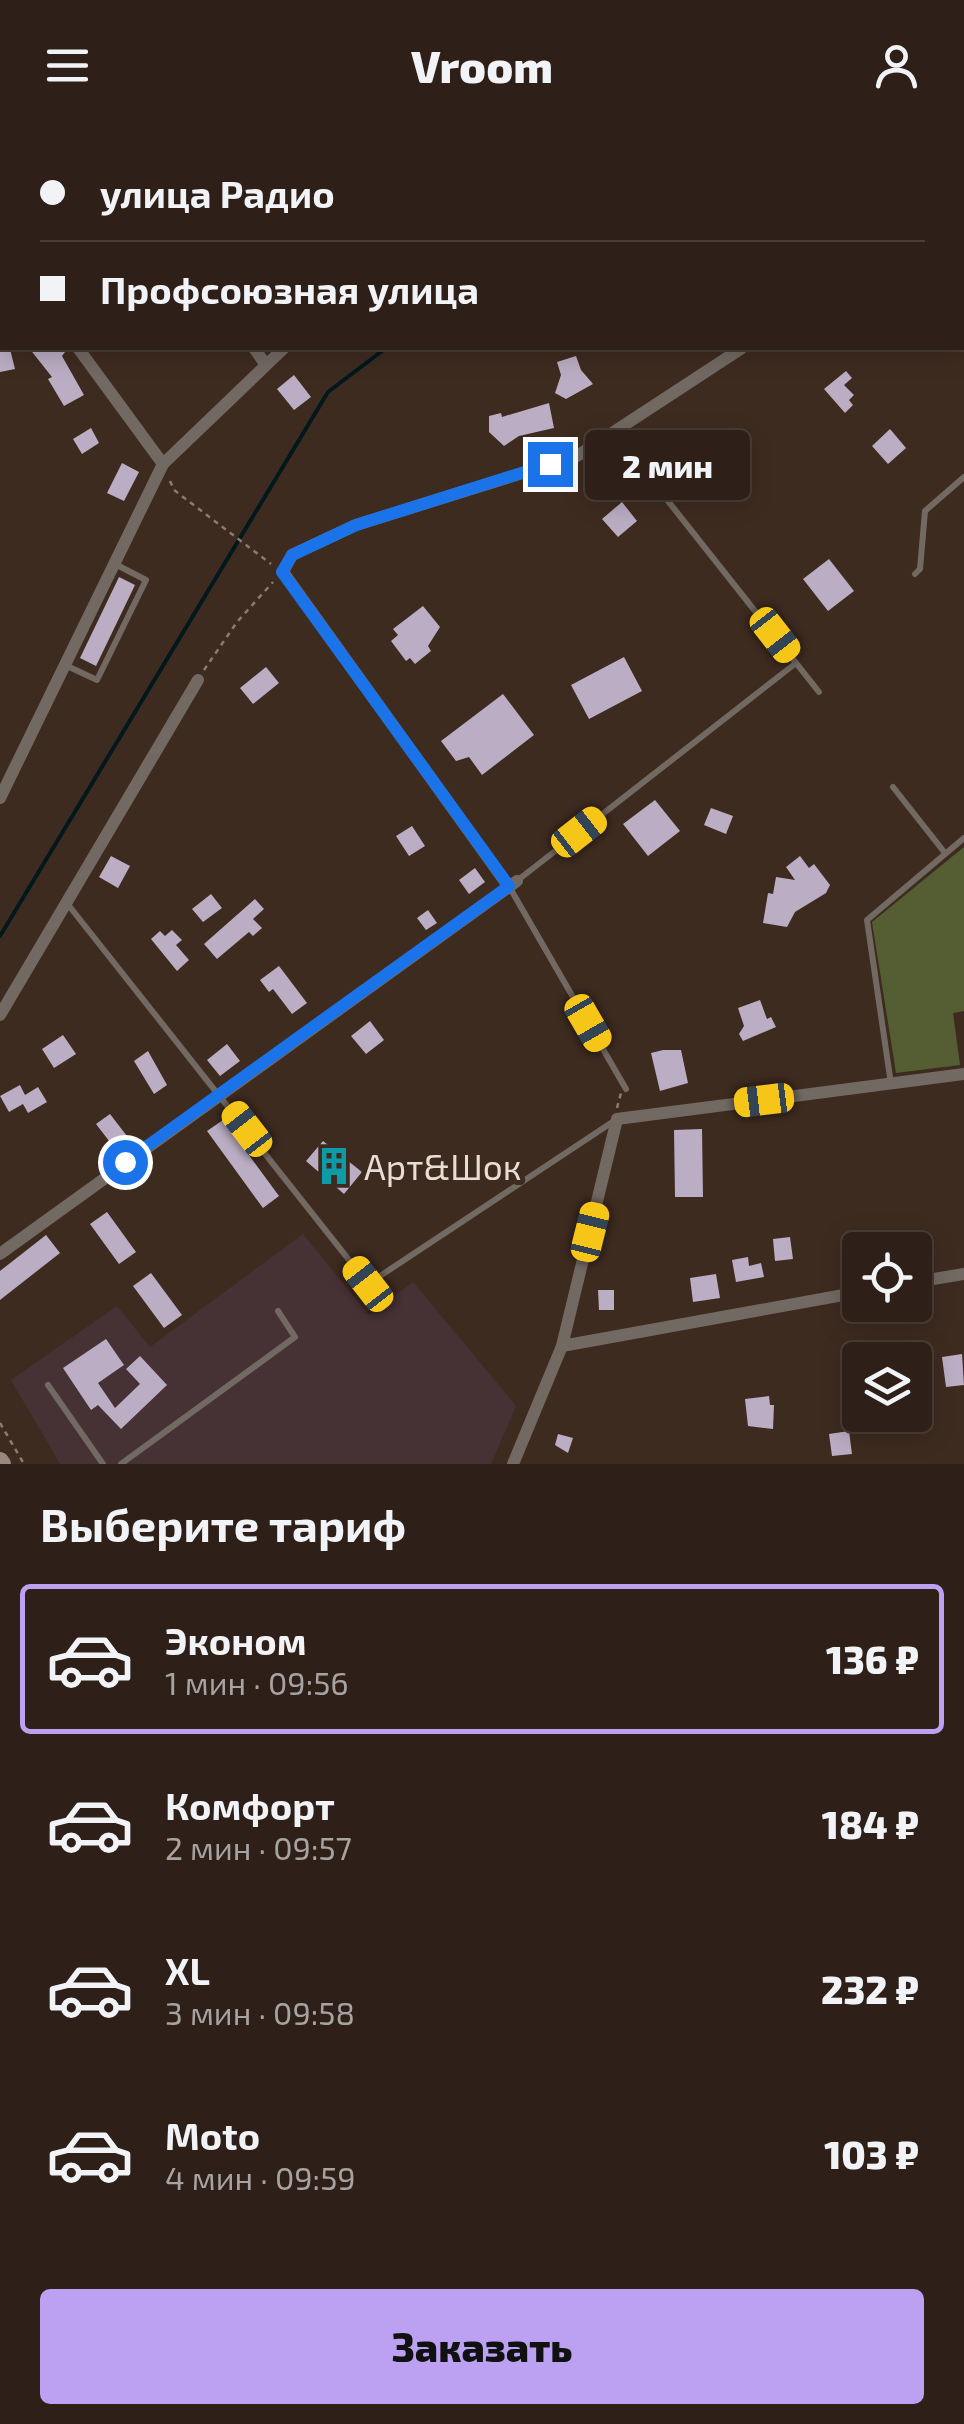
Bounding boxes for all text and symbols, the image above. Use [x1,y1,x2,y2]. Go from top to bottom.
icon: menu [40,38,95,93]
text: Vroom [411,38,553,92]
icon: person [869,38,924,93]
text: улица Радио [100,170,335,216]
text: Профсоюзная улица [100,266,479,312]
callout: 2 мин [585,429,750,499]
route end [528,442,573,487]
text: 2 мин [622,446,713,484]
car [745,602,805,668]
car [546,802,612,862]
car [560,990,616,1056]
car [732,1081,796,1119]
car [217,1096,277,1162]
route start [103,1140,148,1185]
building icon: Арт&Шок [313,1145,355,1187]
place label: Арт&Шок [364,1145,522,1187]
car [568,1199,612,1265]
map controls [842,1232,932,1432]
button: locate [842,1232,932,1322]
car [338,1251,398,1317]
button: layers [842,1342,932,1432]
text: Выберите тариф [40,1497,406,1551]
icon: car [45,1614,135,1704]
text: Эконом [165,1617,307,1663]
text: 136 ₽ [826,1636,919,1682]
text: 1 мин · 09:56 [165,1663,349,1701]
icon: car [45,1779,135,1869]
text: Комфорт [165,1782,335,1828]
text: 184 ₽ [822,1801,919,1847]
text: 2 мин · 09:57 [165,1828,352,1866]
icon: car [45,1944,135,2034]
text: XL [165,1947,210,1993]
text: 232 ₽ [821,1966,919,2012]
text: 3 мин · 09:58 [165,1993,355,2031]
icon: car [45,2109,135,2199]
text: Moto [165,2112,260,2158]
text: 103 ₽ [824,2131,919,2177]
text: 4 мин · 09:59 [165,2158,356,2196]
button: Заказать [40,2289,924,2404]

